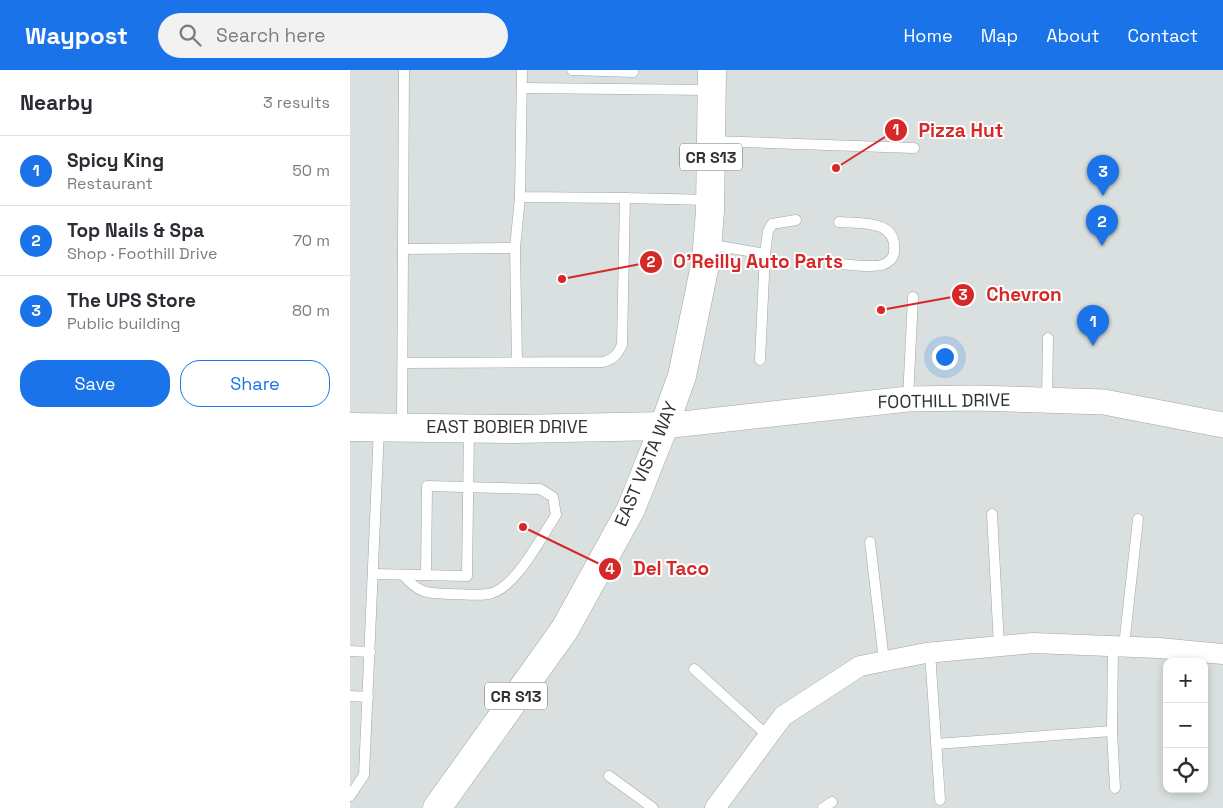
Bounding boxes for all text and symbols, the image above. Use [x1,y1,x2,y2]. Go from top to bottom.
search box [158,13,508,58]
text: Waypost [25,20,128,51]
icon: search [176,21,204,49]
text: Search here [216,23,326,48]
text: Home [904,24,953,47]
text: Map [981,24,1018,47]
text: About [1046,24,1100,47]
text: Contact [1128,24,1198,47]
text: Nearby [20,89,93,116]
text: 3 results [263,92,330,113]
callout: Pizza Hut [883,113,1013,147]
text: Pizza Hut [919,118,1003,143]
text: 1 [893,120,899,139]
road number: CR S13 [680,144,742,170]
text: Spicy King [67,148,164,173]
pin: 3 [1087,155,1119,196]
text: 1 [32,160,40,181]
text: 50 m [292,160,330,181]
text: Restaurant [67,173,153,194]
pin: 2 [1086,205,1118,246]
text: Top Nails & Spa [67,218,204,243]
text: 2 [31,230,41,251]
text: 70 m [293,230,330,251]
text: Shop · Foothill Drive [67,243,217,264]
callout: O'Reilly Auto Parts [638,245,853,279]
text: O'Reilly Auto Parts [673,249,843,274]
text: 2 [647,252,656,271]
callout: Chevron [951,278,1071,312]
text: Chevron [986,282,1062,307]
text: 3 [958,285,968,304]
text: The UPS Store [67,288,196,313]
text: 3 [31,300,41,321]
text: 80 m [292,300,330,321]
pin: 1 [1077,305,1109,346]
text: Public building [67,313,180,334]
your location [932,344,958,370]
button: Save [20,360,170,407]
button: Share [180,360,330,407]
street label: FOOTHILL DRIVE [877,388,1011,413]
street label: EAST VISTA WAY [609,398,682,530]
street label: EAST BOBIER DRIVE [426,415,588,438]
callout: Del Taco [597,552,719,586]
text: Del Taco [633,556,709,581]
text: 4 [605,559,615,578]
map controls [1163,658,1208,793]
button: + [1163,658,1208,703]
road number: CR S13 [485,682,547,710]
button: − [1163,703,1208,748]
button: locate [1163,748,1208,793]

